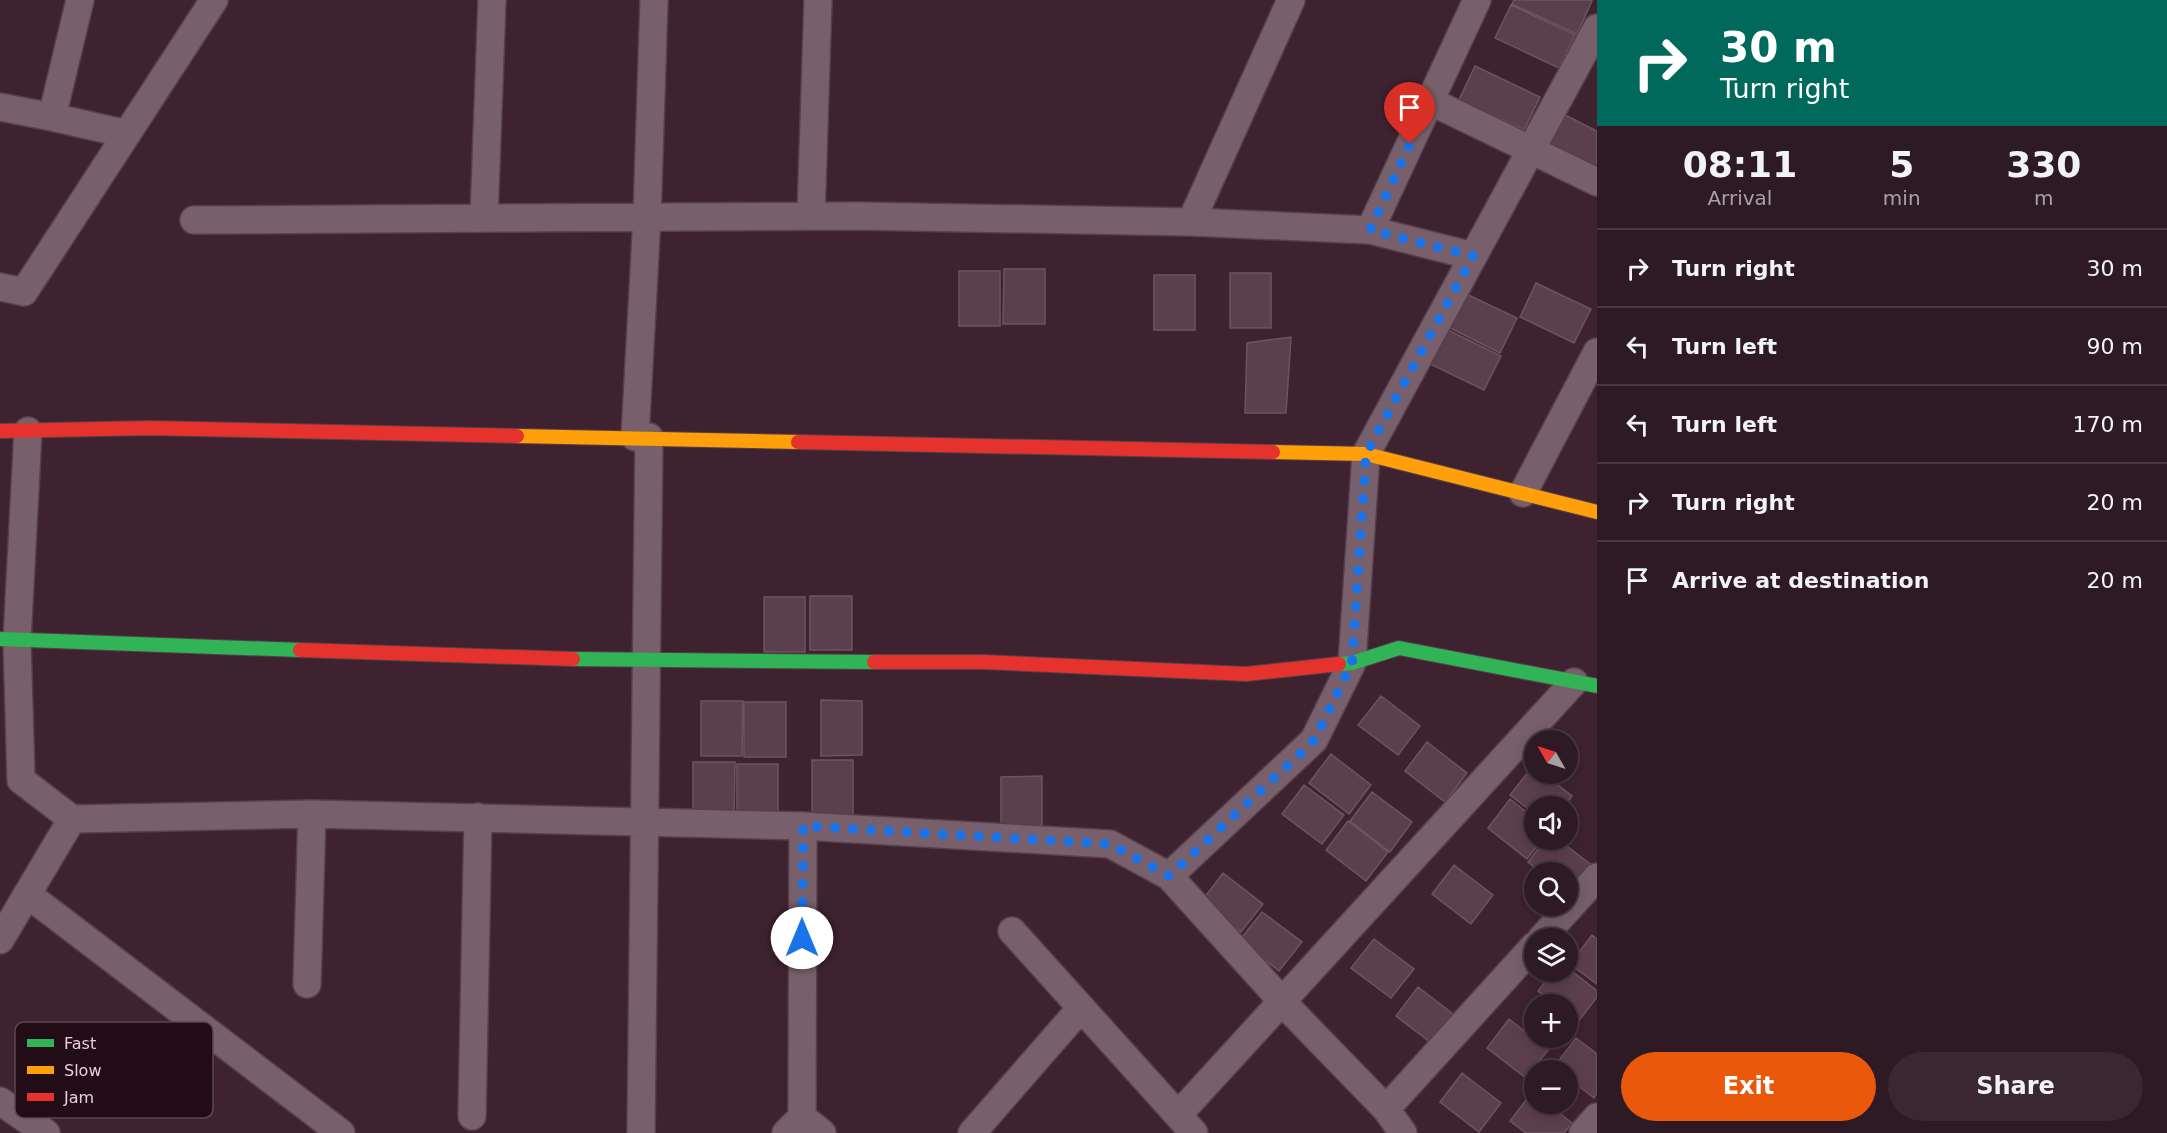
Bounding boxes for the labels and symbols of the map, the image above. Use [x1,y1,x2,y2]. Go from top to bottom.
pin [1384,82,1435,144]
north arrow [1524,730,1578,784]
position arrow [770,906,834,970]
legend [15,1022,213,1118]
text: Fast [64,1034,96,1053]
text: Slow [64,1061,101,1080]
text: Jam [63,1088,94,1107]

